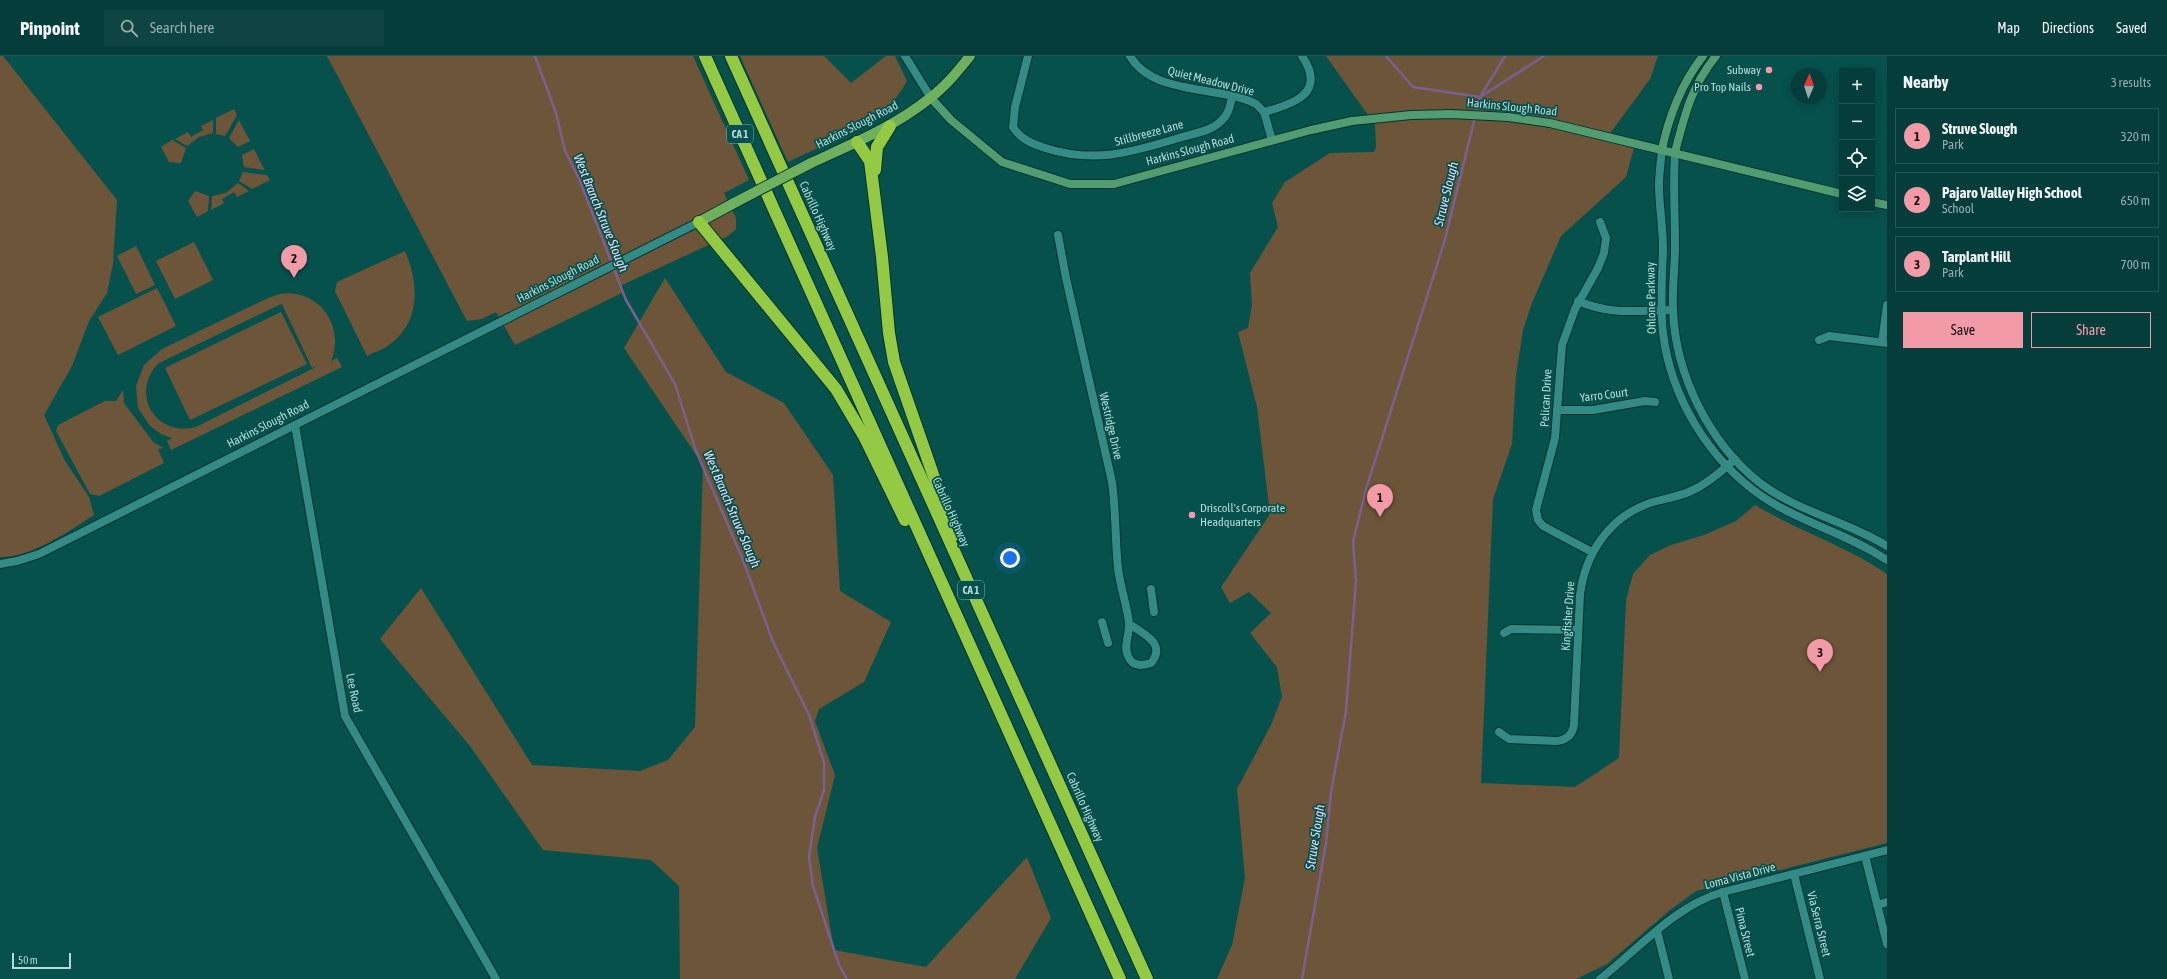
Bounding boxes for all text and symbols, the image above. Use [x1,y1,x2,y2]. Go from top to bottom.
search box [104,10,384,46]
text: Pinpoint [20,17,80,39]
icon: search [118,17,140,39]
text: Search here [150,19,214,36]
text: Map [1997,20,2020,36]
text: Directions [2042,20,2094,36]
text: Saved [2116,20,2147,36]
place label: Subway [1727,63,1761,77]
street label: Quiet Meadow Drive [1166,64,1256,98]
marker: Subway [1764,65,1774,75]
north arrow [1791,68,1827,104]
map controls [1839,68,1875,212]
button: + [1839,68,1875,104]
text: Nearby [1903,72,1949,92]
text: 3 results [2111,75,2151,90]
place label: Pro Top Nails [1694,80,1751,94]
marker: Pro Top Nails [1754,82,1764,92]
street label: Harkins Slough Road [1466,95,1558,119]
street label: Harkins Slough Road [813,98,901,152]
button: − [1839,104,1875,140]
street label: Stillbreeze Lane [1113,117,1185,149]
text: Struve Slough [1942,120,2017,137]
road number: CA 1 [727,125,753,143]
text: 1 [1914,129,1920,144]
text: 320 m [2121,129,2150,144]
street label: Harkins Slough Road [1144,132,1236,168]
text: Park [1942,137,1964,152]
button: locate [1839,140,1875,176]
water label: West Branch Struve Slough [571,152,632,275]
water label: Struve Slough [1431,160,1461,229]
button: layers [1839,176,1875,212]
street label: Cabrillo Highway [796,179,840,253]
text: Pajaro Valley High School [1942,184,2082,201]
text: 2 [1914,193,1920,208]
text: 650 m [2121,193,2150,208]
text: School [1942,201,1974,216]
pin: 2 [281,245,307,278]
text: Tarplant Hill [1942,248,2011,265]
street label: Harkins Slough Road [514,252,602,306]
text: 3 [1914,257,1920,272]
text: 700 m [2121,257,2150,272]
street label: Ohlone Parkway [1643,262,1659,334]
text: Park [1942,265,1964,280]
button: Save [1903,312,2023,348]
button: Share [2031,312,2151,348]
street label: Pelican Drive [1537,369,1555,427]
street label: Yarro Court [1579,385,1629,405]
street label: Westridge Drive [1096,391,1126,461]
street label: Harkins Slough Road [224,397,312,451]
water label: West Branch Struve Slough [701,448,764,570]
street label: Cabrillo Highway [929,475,973,549]
pin: 1 [1367,484,1393,517]
place label: Driscoll's Corporate Headquarters [1200,501,1285,529]
marker: Driscoll's Corporate Headquarters [1187,510,1197,520]
your location [1000,548,1020,568]
road number: CA 1 [958,581,984,599]
street label: Kingfisher Drive [1559,581,1577,651]
pin: 3 [1807,639,1833,672]
street label: Lee Road [343,672,365,714]
street label: Cabrillo Highway [1063,770,1107,844]
water label: Struve Slough [1302,803,1328,872]
street label: Loma Vista Drive [1703,860,1777,892]
street label: Via Serra Street [1804,890,1834,959]
street label: Pima Street [1732,906,1758,959]
scale bar [12,951,71,970]
text: 50 m [18,954,38,966]

